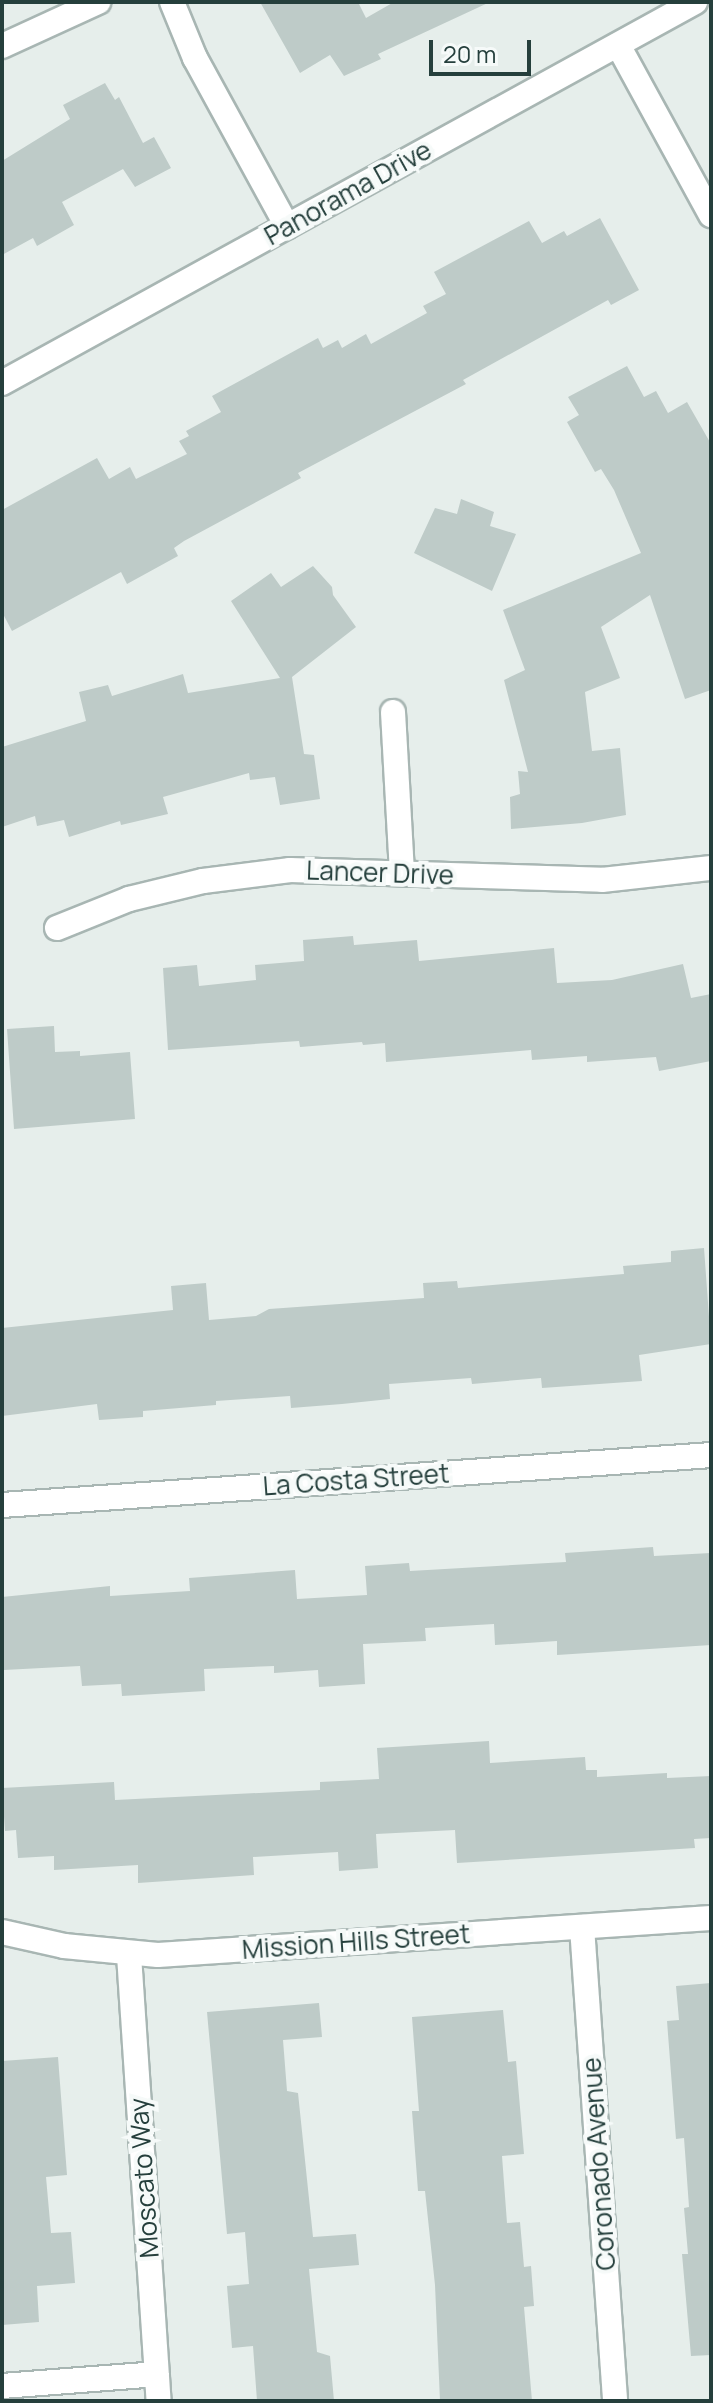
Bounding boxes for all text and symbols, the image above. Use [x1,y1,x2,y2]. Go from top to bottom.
scale bar [433,24,535,74]
text: 20 m [443,37,496,70]
street label: Panorama Drive [259,134,437,252]
street label: Lancer Drive [306,855,454,891]
street label: La Costa Street [262,1458,450,1502]
street label: Mission Hills Street [241,1918,471,1966]
street label: Coronado Avenue [576,2056,622,2272]
street label: Moscato Way [123,2097,165,2259]

